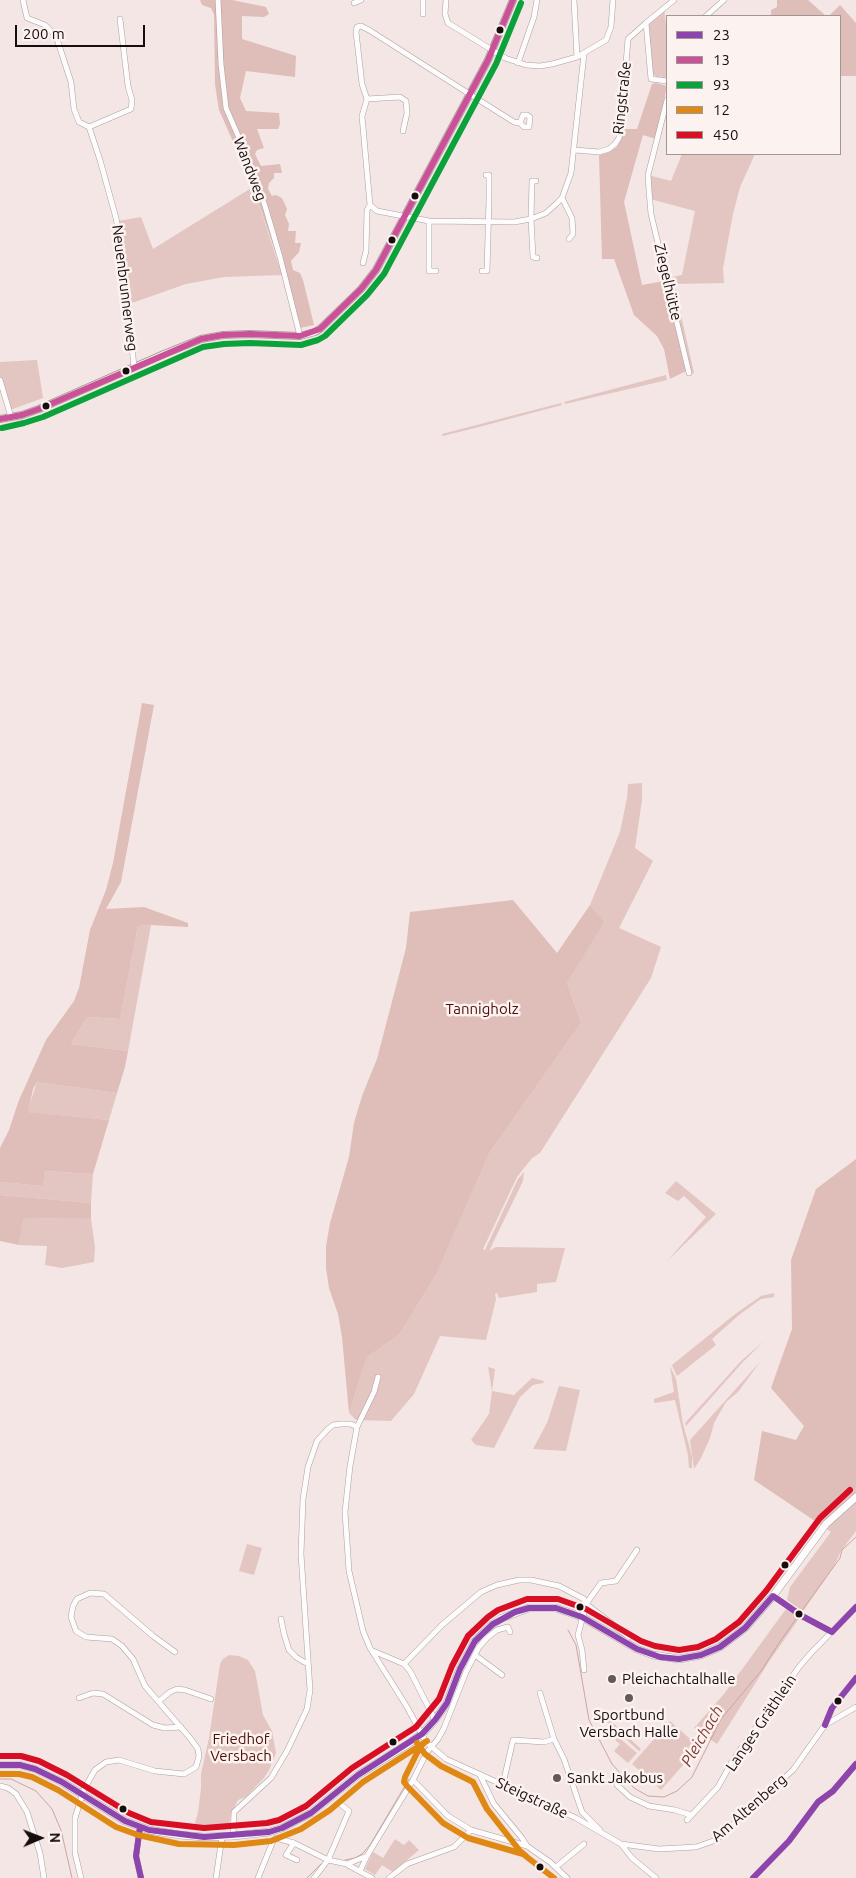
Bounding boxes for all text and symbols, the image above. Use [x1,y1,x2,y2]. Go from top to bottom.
scale bar [18,15,148,47]
legend [666,15,841,155]
text: 200 m [23,25,65,42]
unlabelled marker [495,25,505,35]
text: 23 [713,26,730,43]
text: 13 [713,51,730,68]
street label: Ringstraße [609,61,635,135]
text: 93 [713,76,730,93]
text: 12 [713,101,730,118]
text: 450 [713,126,738,143]
street label: Wandweg [230,134,270,204]
unlabelled marker [410,191,420,201]
street label: Neuenbrunnerweg [108,224,142,352]
unlabelled marker [387,235,397,245]
street label: Ziegelhütte [650,242,686,322]
unlabelled marker [121,366,131,376]
unlabelled marker [41,401,51,411]
park label: Tannigholz [445,1000,519,1018]
unlabelled marker [780,1560,790,1570]
unlabelled marker [575,1602,585,1612]
unlabelled marker [794,1609,804,1619]
place label: Pleichachtalhalle [622,1670,736,1688]
street label: Langes Gräthlein [722,1671,800,1775]
marker: Pleichachtalhalle [606,1673,618,1685]
marker: Sportbund Versbach Halle [623,1692,635,1704]
unlabelled marker [833,1696,843,1706]
water label: Pleichach [677,1702,727,1770]
place label: Sportbund Versbach Halle [579,1706,679,1741]
park label: Friedhof Versbach [210,1730,272,1765]
unlabelled marker [388,1737,398,1747]
place label: Sankt Jakobus [567,1769,663,1787]
street label: Am Altenberg [708,1770,790,1846]
marker: Sankt Jakobus [551,1772,563,1784]
street label: Steigstraße [493,1773,571,1823]
unlabelled marker [118,1804,128,1814]
north arrow [15,1813,65,1863]
text: N [47,1832,63,1843]
unlabelled marker [535,1862,545,1872]

